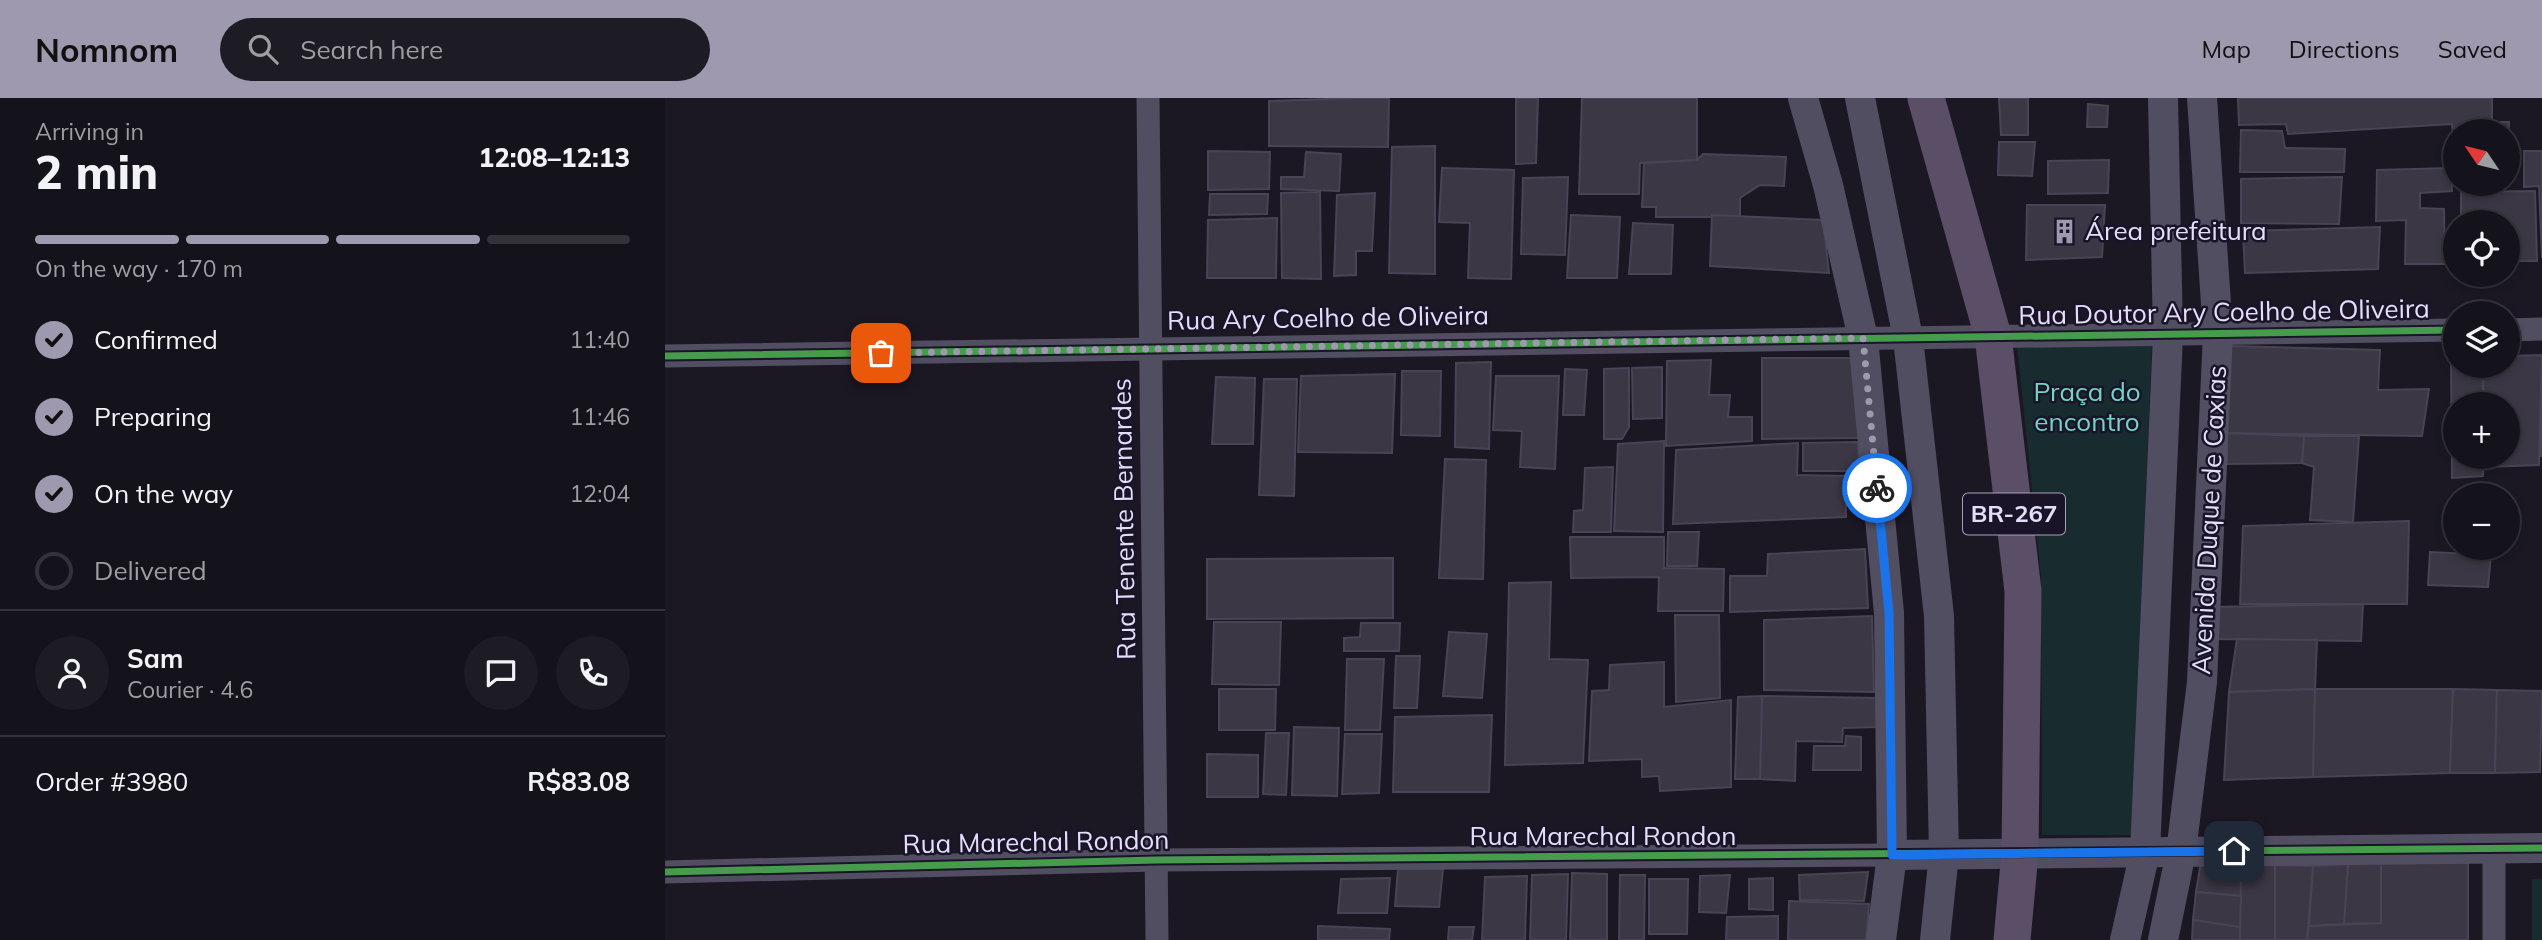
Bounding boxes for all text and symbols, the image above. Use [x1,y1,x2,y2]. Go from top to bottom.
search box [220,18,710,81]
text: Nomnom [35,29,178,70]
icon: search [244,30,282,68]
text: Search here [300,33,443,66]
text: Map [2201,34,2251,64]
text: Directions [2289,34,2400,64]
text: Saved [2438,34,2507,64]
text: Arriving in [35,117,144,146]
north arrow [2443,119,2520,196]
map controls [2443,119,2520,560]
text: 12:08–12:13 [479,141,630,174]
text: 2 min [35,143,158,201]
button: locate [2443,210,2520,287]
place label: Área prefeitura [2085,214,2267,247]
building icon: Área prefeitura [2051,217,2079,245]
text: On the way · 170 m [35,254,243,283]
street label: Rua Doutor Ary Coelho de Oliveira [2018,291,2430,332]
street label: Rua Ary Coelho de Oliveira [1167,298,1489,337]
button: layers [2443,301,2520,378]
icon: check [35,321,73,359]
text: Confirmed [94,323,218,356]
pin [851,323,911,383]
text: 11:40 [570,325,630,354]
icon: bag [862,334,900,372]
street label: Avenida Duque de Caxias [2184,365,2233,675]
park label: Praça do encontro [2033,375,2141,438]
street label: Rua Tenente Bernardes [1105,378,1142,660]
button: + [2443,392,2520,469]
icon: check [35,398,73,436]
text: Preparing [94,400,212,433]
text: 11:46 [570,402,630,431]
courier [1842,453,1912,523]
icon: bike [1858,469,1896,507]
icon: check [35,475,73,513]
text: On the way [94,477,233,510]
text: 12:04 [570,479,630,508]
button: − [2443,483,2520,560]
road number: BR-267 [1963,494,2065,534]
text: Delivered [94,554,207,587]
button: person [35,636,109,710]
button: chat [464,636,538,710]
button: phone [556,636,630,710]
text: Sam [127,642,183,675]
text: Courier · 4.6 [127,675,253,704]
text: Order #3980 [35,765,188,798]
text: R$83.08 [527,765,630,798]
street label: Rua Marechal Rondon [1470,819,1736,852]
pin [2204,821,2264,881]
street label: Rua Marechal Rondon [902,823,1170,860]
icon: home [2215,832,2253,870]

